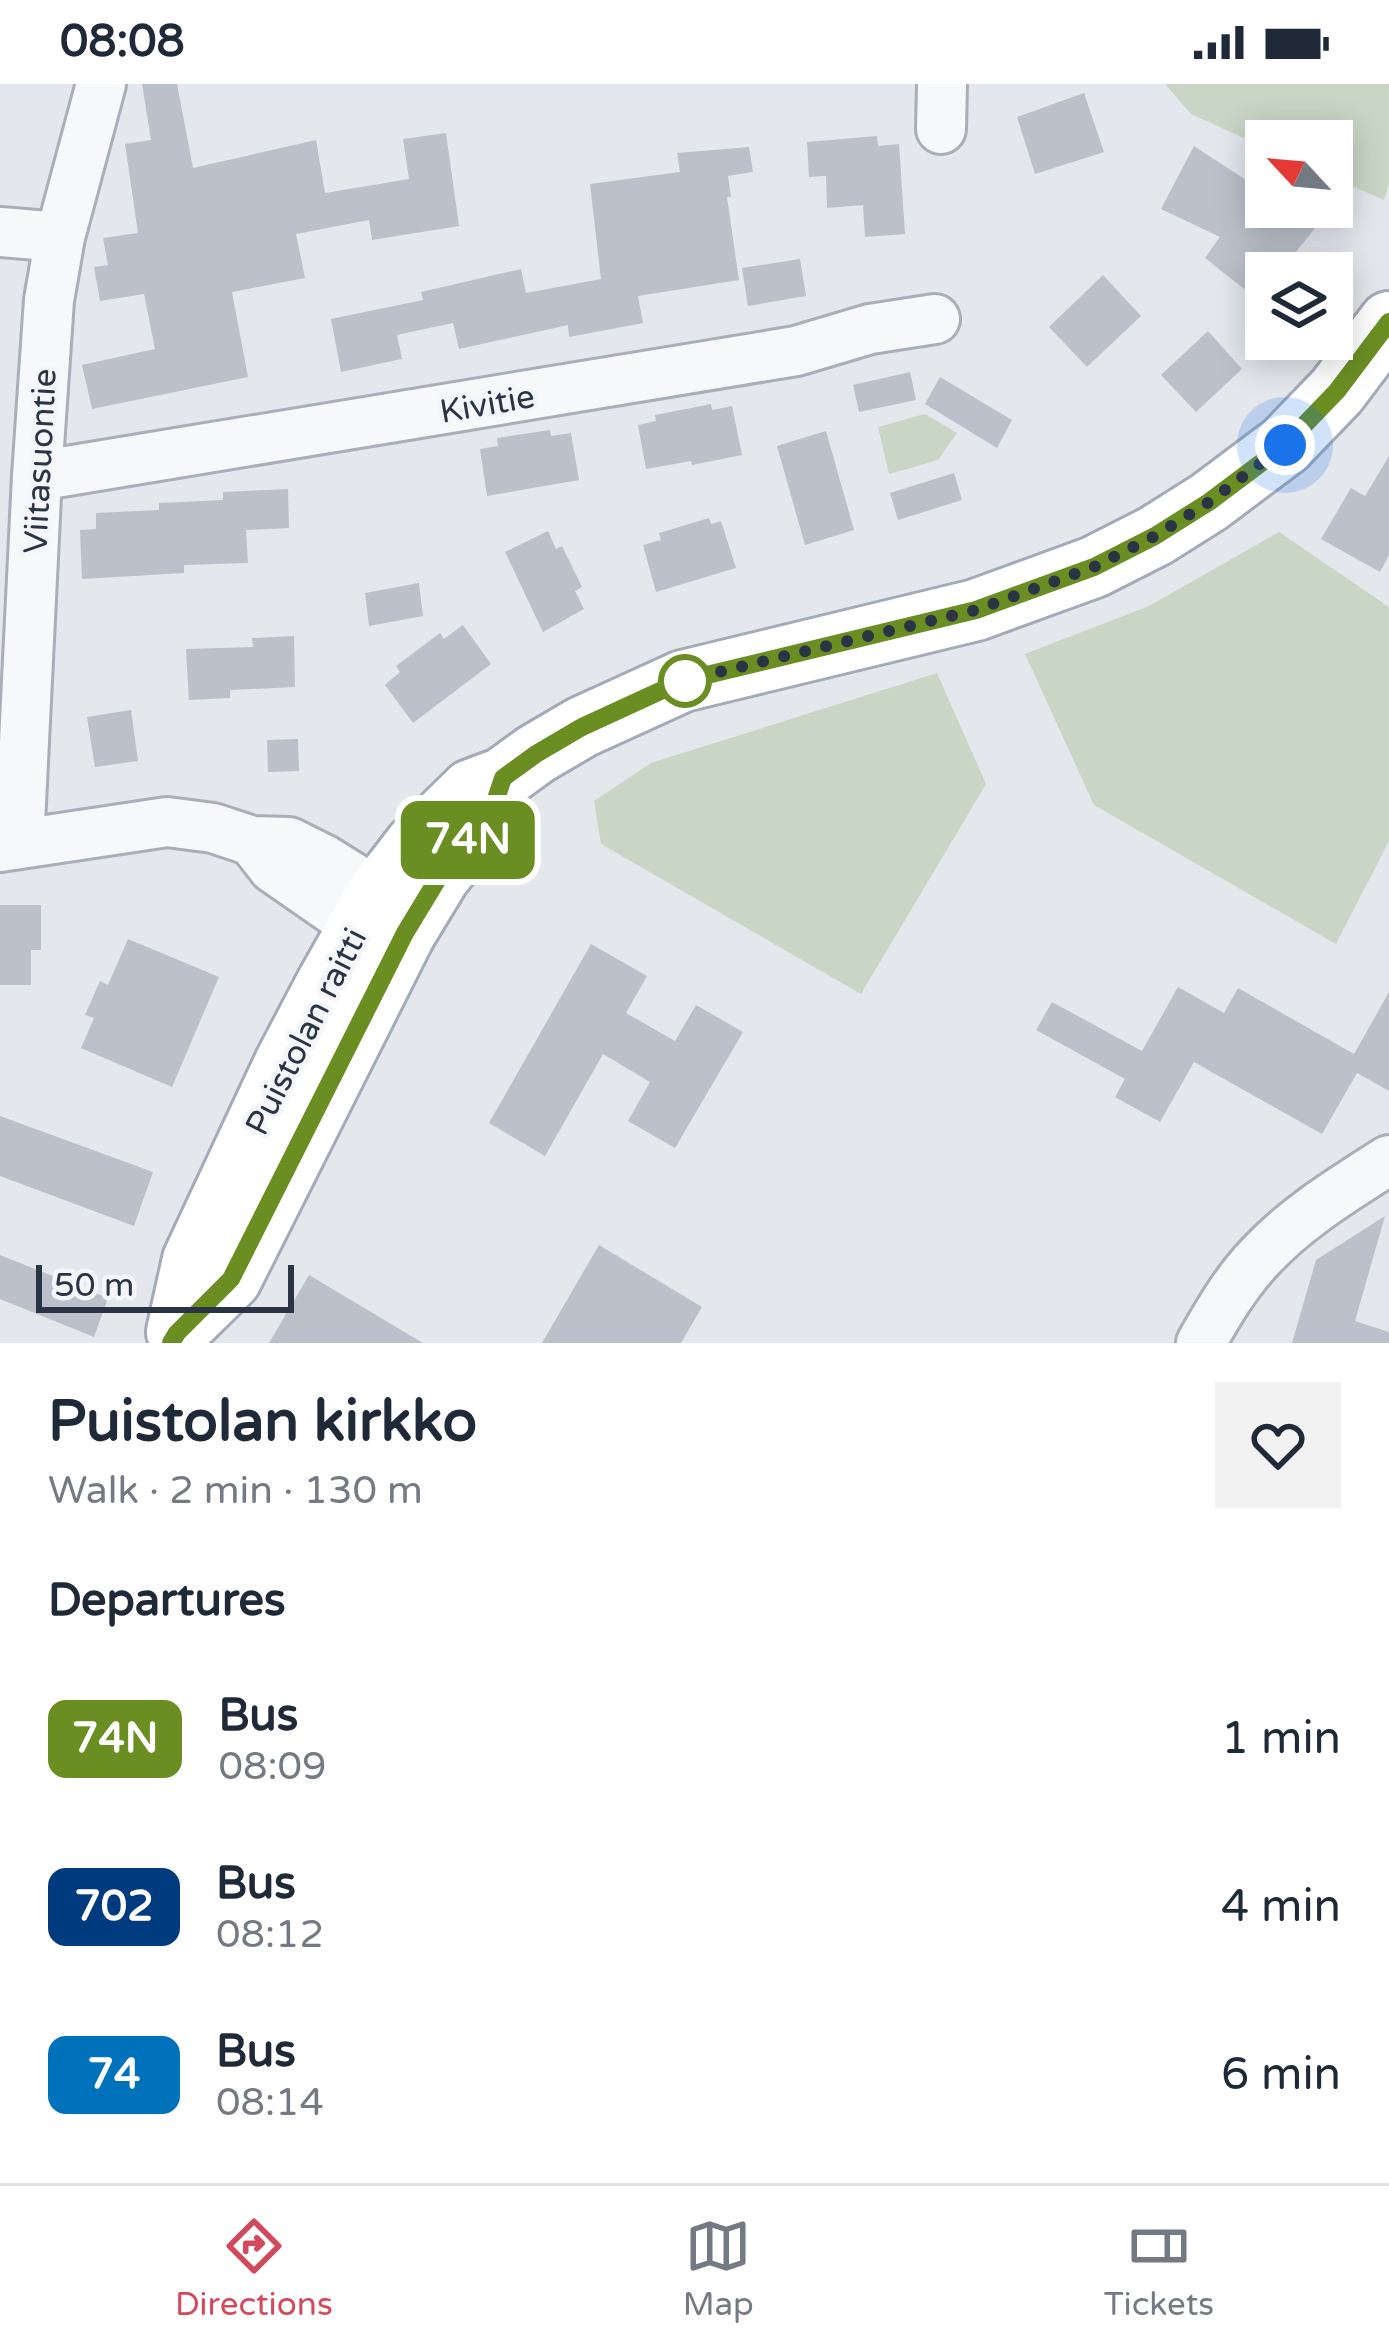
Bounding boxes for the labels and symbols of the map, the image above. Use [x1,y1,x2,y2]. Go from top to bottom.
north arrow [1245,120,1353,228]
street label: Viitasuontie [16,367,65,555]
street label: Kivitie [437,377,538,432]
your location [1255,415,1315,475]
unlabelled marker [660,656,710,706]
line badge: 74N [399,801,537,879]
street label: Puistolan raitti [238,922,375,1142]
scale bar [36,1259,294,1312]

